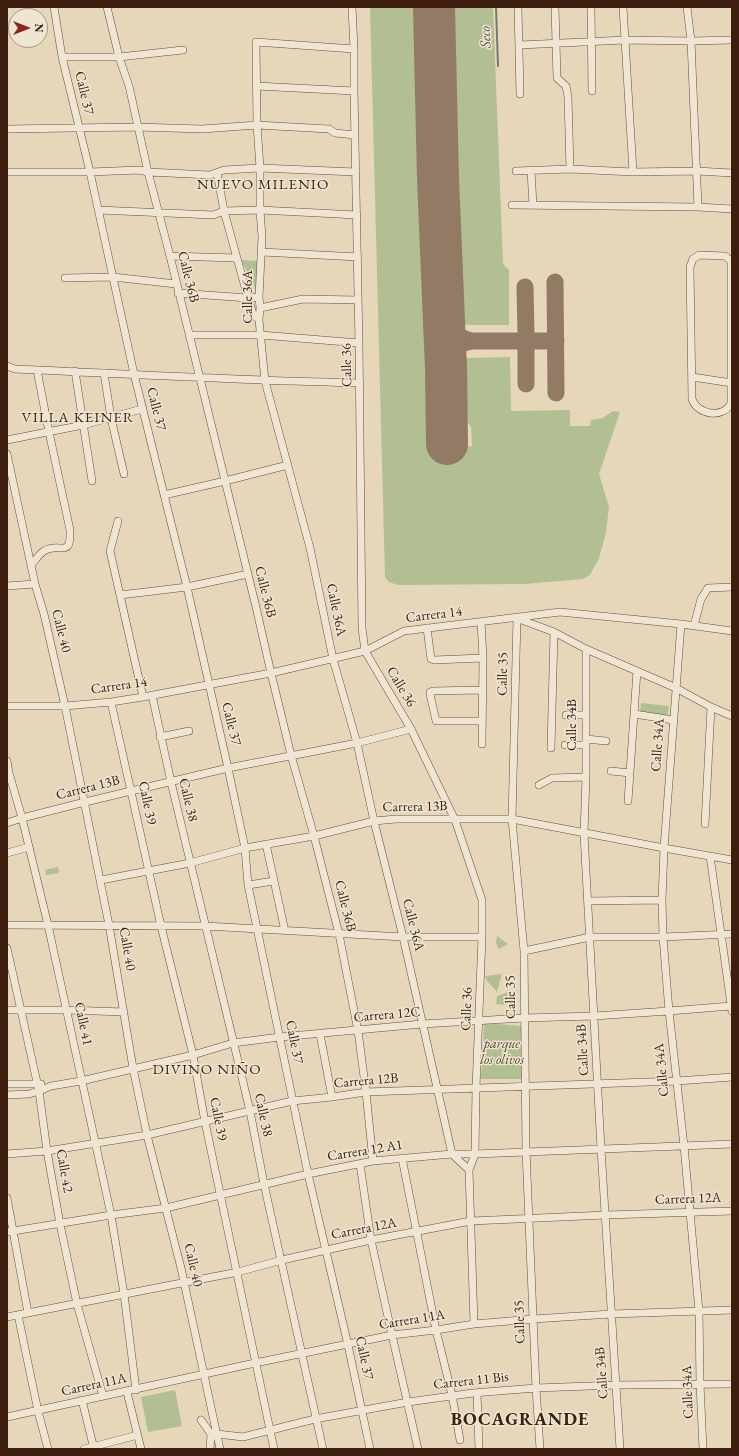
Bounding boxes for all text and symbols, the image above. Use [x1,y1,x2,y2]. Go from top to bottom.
north arrow [8,8,48,48]
text: N [32,24,46,32]
water label: Seco [477,26,495,48]
street label: Calle 37 [71,70,97,116]
district label: NUEVO MILENIO [197,176,329,194]
street label: Calle 36B [174,250,202,304]
street label: Calle 36A [240,270,256,324]
street label: Calle 36 [338,343,356,387]
street label: Calle 37 [143,386,169,432]
district label: VILLA KEINER [22,409,134,427]
street label: Calle 36B [251,565,279,619]
street label: Calle 36A [322,582,350,638]
street label: Carrera 14 [405,603,463,627]
street label: Calle 40 [48,608,74,654]
street label: Calle 35 [494,652,512,696]
street label: Calle 36 [382,664,420,710]
street label: Carrera 14 [90,674,148,698]
street label: Calle 34B [564,699,580,751]
street label: Calle 37 [218,701,244,747]
street label: Calle 34A [648,718,668,772]
street label: Carrera 13B [54,772,122,804]
street label: Calle 38 [175,777,201,823]
street label: Calle 39 [134,780,160,826]
street label: Carrera 13B [382,798,448,816]
street label: Calle 36B [331,879,359,933]
street label: Calle 36A [398,897,428,953]
street label: Calle 40 [115,926,139,972]
street label: Calle 35 [503,975,519,1019]
street label: Calle 36 [458,987,476,1031]
street label: Calle 41 [70,1001,96,1047]
street label: Carrera 12C [353,1004,421,1026]
street label: Calle 37 [282,1019,306,1065]
street label: Calle 34B [573,1024,593,1076]
park label: parque los olivos [480,1036,524,1068]
street label: Calle 34A [651,1042,673,1098]
district label: DIVINO NIÑO [152,1061,262,1079]
street label: Carrera 12B [333,1070,399,1092]
street label: Calle 38 [250,1092,276,1138]
street label: Calle 39 [206,1096,230,1142]
street label: Carrera 12 A1 [326,1137,404,1165]
street label: Calle 42 [52,1148,76,1194]
street label: Carrera 12A [654,1189,722,1209]
street label: Carrera 12A [330,1214,398,1244]
street label: Calle 40 [180,1242,206,1288]
street label: Calle 35 [511,1300,529,1344]
street label: Carrera 11A [378,1306,446,1334]
street label: Calle 37 [351,1335,377,1381]
street label: Calle 34B [592,1346,612,1400]
street label: Calle 34A [679,1365,697,1419]
street label: Carrera 11 Bis [432,1369,510,1393]
street label: Carrera 11A [60,1370,128,1400]
district label: BOCAGRANDE [451,1409,589,1431]

